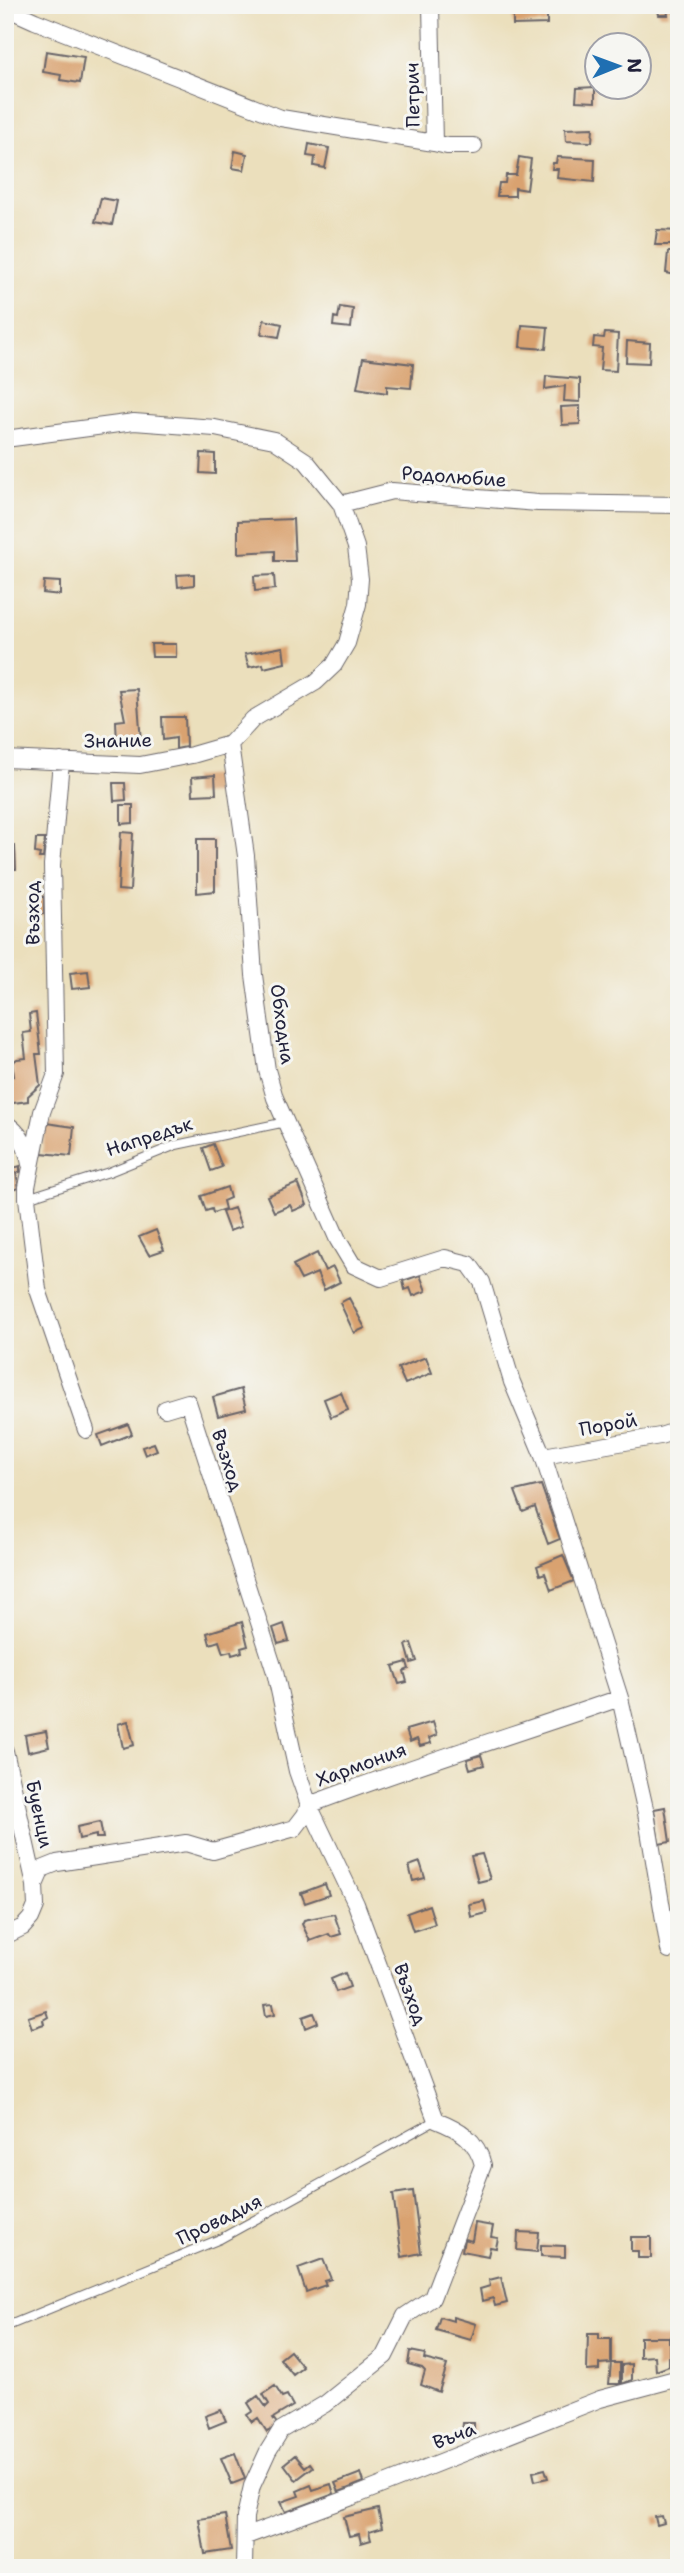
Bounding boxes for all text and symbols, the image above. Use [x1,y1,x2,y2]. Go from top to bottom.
north arrow [582,32,652,102]
text: N [622,58,647,73]
street label: Петрич [399,62,426,128]
street label: Родолюбие [401,460,507,493]
street label: Знание [84,727,152,754]
street label: Възход [19,881,46,945]
street label: Обходна [265,982,301,1066]
street label: Напредък [103,1111,196,1162]
street label: Порой [577,1407,639,1442]
street label: Възход [206,1426,249,1495]
street label: Хармония [313,1737,410,1792]
street label: Буенци [20,1778,59,1850]
street label: Възход [388,1960,433,2029]
street label: Провадия [172,2188,266,2251]
street label: Въча [429,2416,479,2455]

